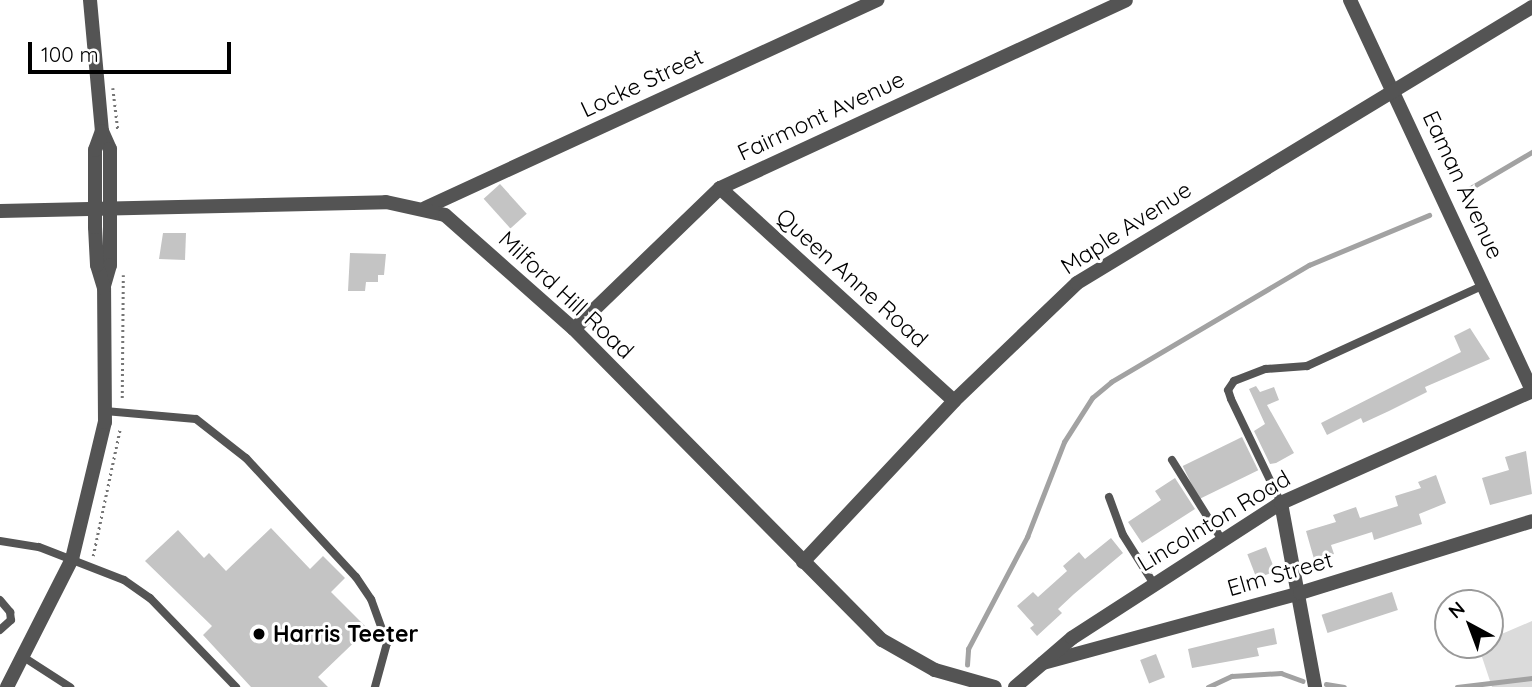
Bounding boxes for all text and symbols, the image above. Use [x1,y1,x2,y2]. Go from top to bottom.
scale bar [32,28,234,72]
text: 100 m [41,41,99,67]
street label: Locke Street [576,43,708,123]
street label: Fairmont Avenue [733,65,909,167]
street label: Eaman Avenue [1417,107,1509,263]
street label: Maple Avenue [1056,176,1196,280]
street label: Queen Anne Road [771,203,933,353]
street label: Milford Hill Road [493,225,639,365]
street label: Lincolnton Road [1133,465,1295,577]
street label: Elm Street [1224,546,1336,602]
north arrow [1434,589,1504,659]
text: N [1443,596,1470,623]
place label: Harris Teeter [273,620,419,648]
marker: Harris Teeter [251,626,267,642]

